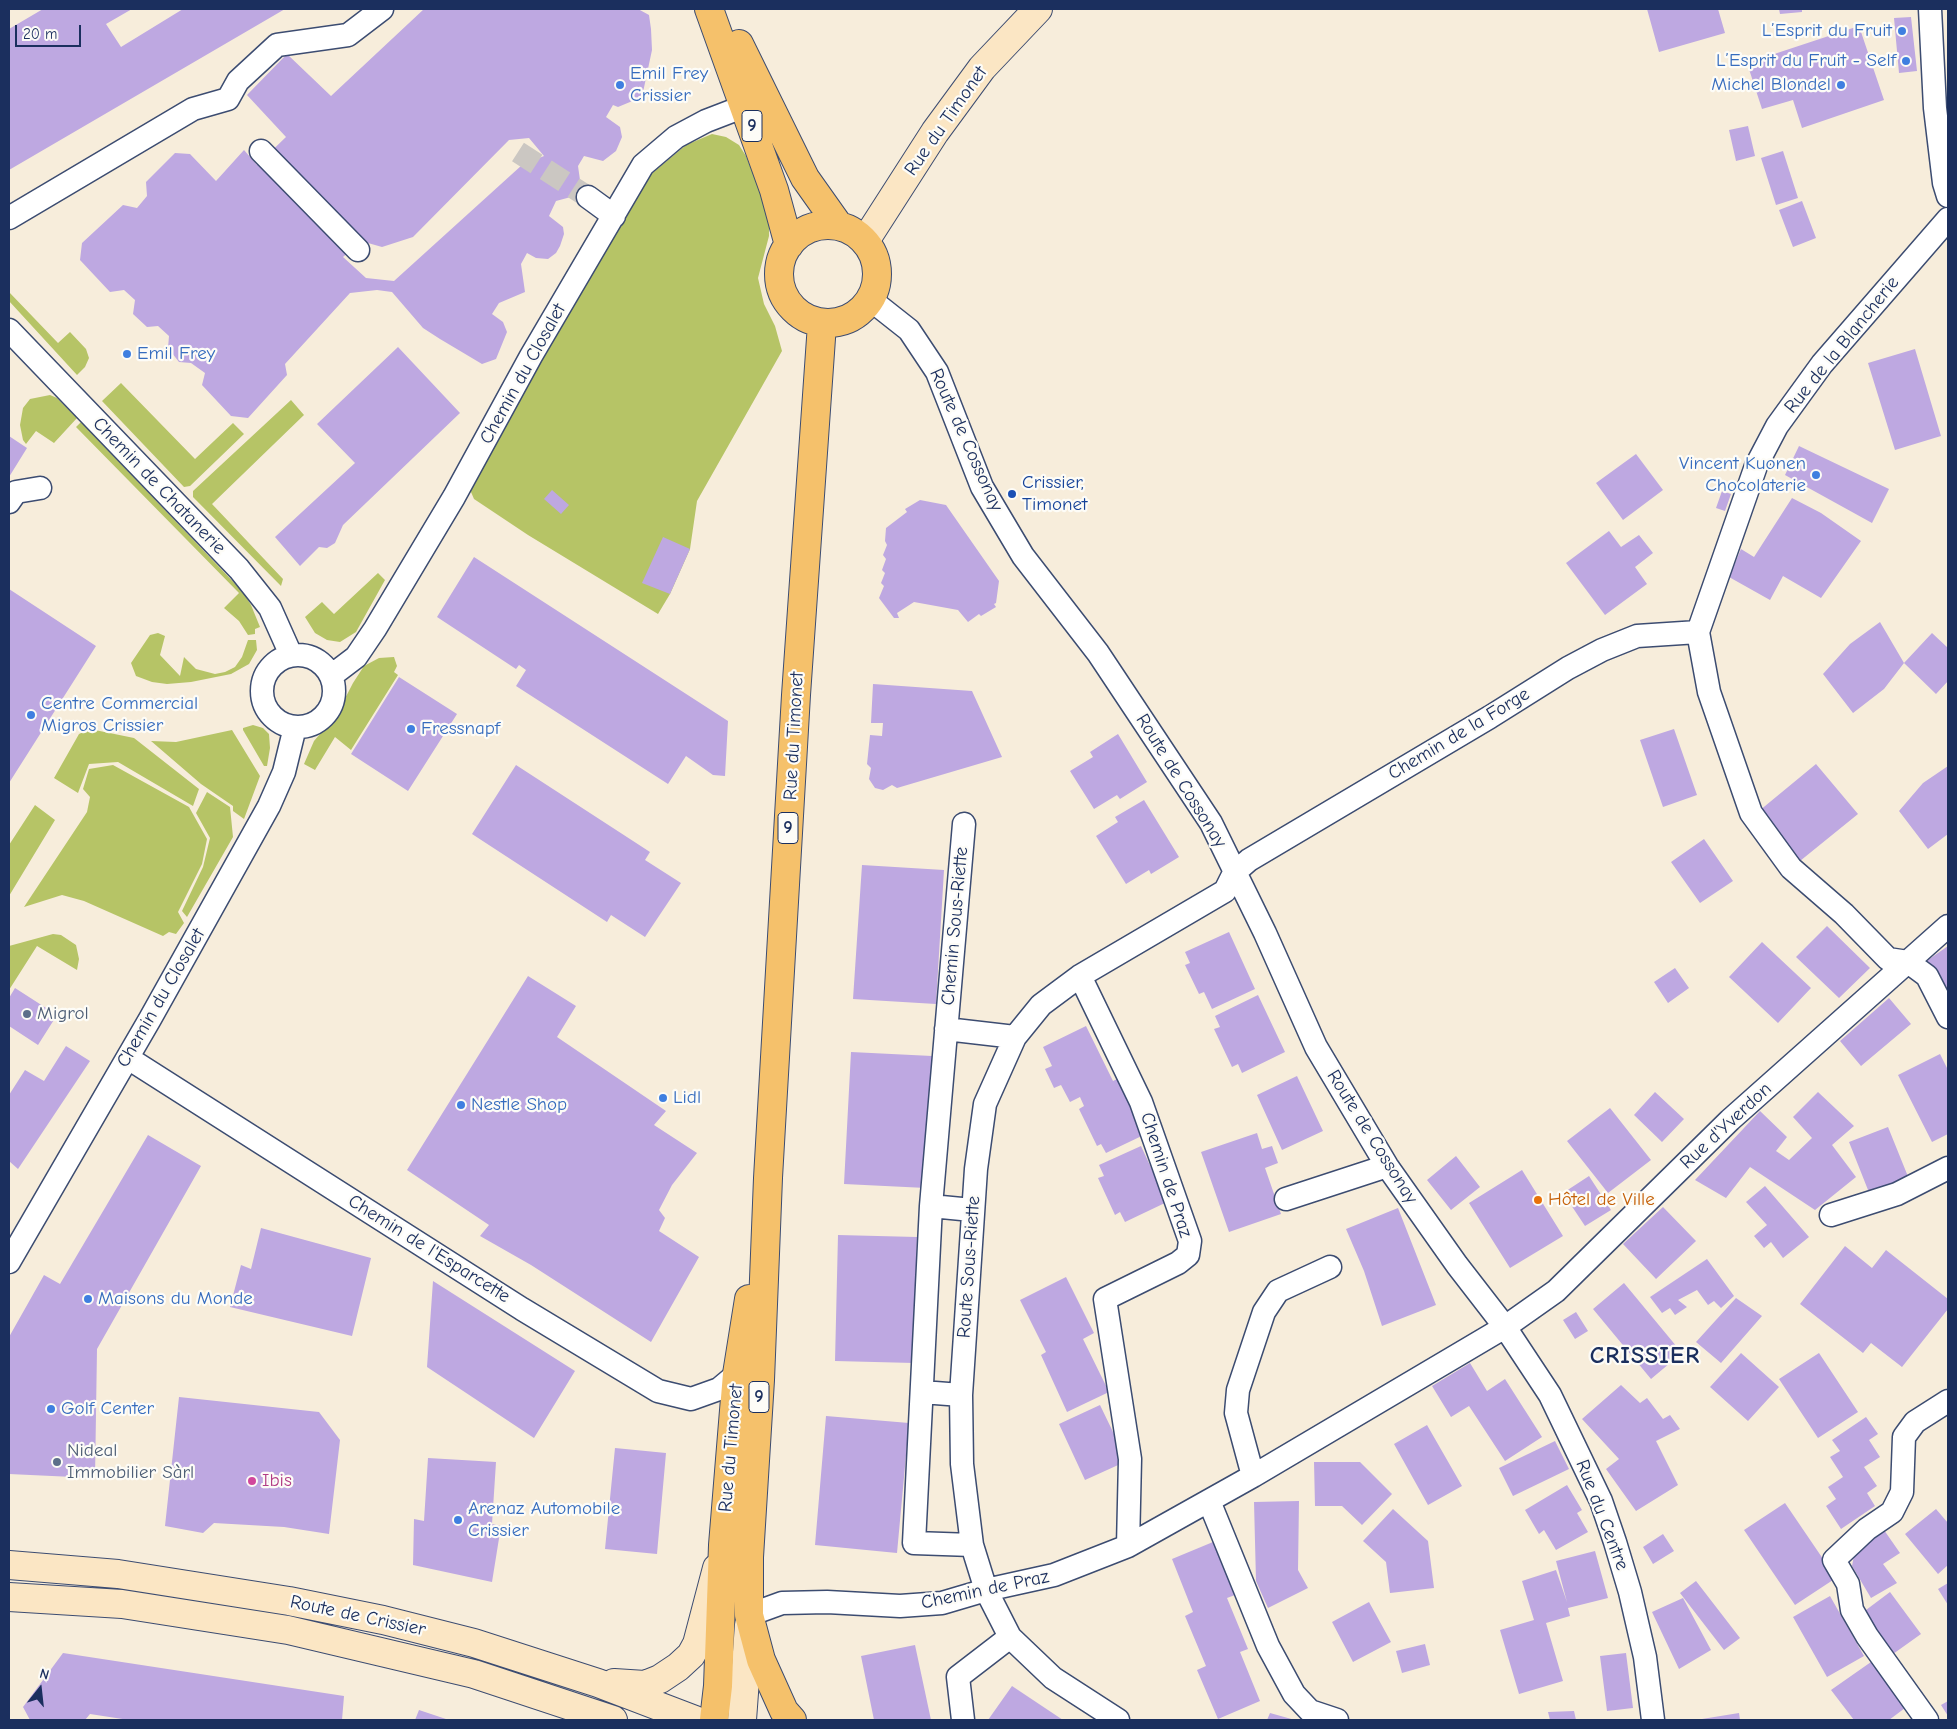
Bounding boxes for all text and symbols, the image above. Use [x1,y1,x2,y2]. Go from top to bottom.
scale bar [18,15,84,47]
place label: L’Esprit du Fruit [1762,20,1892,42]
text: 20 m [23,25,57,43]
marker: L’Esprit du Fruit [1896,25,1908,37]
place label: L’Esprit du Fruit - Self [1716,50,1896,72]
marker: L’Esprit du Fruit - Self [1900,55,1912,67]
street label: Rue du Timonet [900,62,992,180]
place label: Emil Frey Crissier [630,63,708,107]
place label: Michel Blondel [1711,74,1831,96]
marker: Emil Frey Crissier [614,79,626,91]
marker: Michel Blondel [1835,79,1847,91]
road number: 9 [742,110,762,142]
street label: Rue de la Blancherie [1780,272,1904,418]
street label: Chemin du Closalet [475,300,571,448]
place label: Emil Frey [137,343,215,365]
marker: Emil Frey [121,348,133,360]
street label: Route de Cossonay [924,365,1008,515]
street label: Chemin de Chatanerie [88,413,230,559]
place label: Vincent Kuonen Chocolaterie [1679,453,1806,497]
marker: Vincent Kuonen Chocolaterie [1810,469,1822,481]
place label: Crissier, Timonet [1022,472,1087,516]
marker: Crissier, Timonet [1006,488,1018,500]
street label: Rue du Timonet [779,671,809,801]
street label: Chemin de la Forge [1384,683,1534,785]
place label: Centre Commercial Migros Crissier [41,693,198,737]
marker: Centre Commercial Migros Crissier [25,709,37,721]
street label: Route de Cossonay [1131,710,1231,852]
place label: Fressnapf [421,718,500,740]
marker: Fressnapf [405,723,417,735]
road number: 9 [778,812,798,844]
street label: Chemin Sous-Riette [937,846,973,1006]
street label: Chemin du Closalet [112,924,210,1072]
place label: Migrol [37,1003,89,1025]
marker: Migrol [21,1008,33,1020]
street label: Route de Cossonay [1322,1066,1422,1208]
street label: Rue d'Yverdon [1676,1078,1776,1174]
place label: Lidl [673,1087,701,1109]
marker: Lidl [657,1092,669,1104]
place label: Nestle Shop [471,1094,567,1116]
marker: Nestle Shop [455,1099,467,1111]
street label: Chemin de Praz [1135,1110,1197,1240]
place label: Hôtel de Ville [1548,1189,1655,1211]
street label: Chemin de l'Esparcette [344,1190,514,1308]
marker: Hôtel de Ville [1532,1194,1544,1206]
street label: Route Sous-Riette [953,1195,985,1339]
place label: Maisons du Monde [98,1288,253,1310]
marker: Maisons du Monde [82,1293,94,1305]
district label: CRISSIER [1589,1342,1701,1370]
road number: 9 [749,1381,769,1412]
street label: Rue du Timonet [714,1383,748,1513]
place label: Golf Center [61,1398,154,1420]
marker: Golf Center [45,1403,57,1415]
place label: Nideal Immobilier Sàrl [67,1440,194,1484]
marker: Nideal Immobilier Sàrl [51,1456,63,1468]
street label: Rue du Centre [1570,1456,1634,1574]
place label: Ibis [262,1470,292,1492]
marker: Ibis [246,1475,258,1487]
place label: Arenaz Automobile Crissier [468,1498,620,1542]
marker: Arenaz Automobile Crissier [452,1514,464,1526]
street label: Chemin de Praz [919,1565,1051,1615]
street label: Route de Crissier [288,1590,428,1642]
north arrow [15,1664,65,1714]
text: N [38,1665,51,1684]

